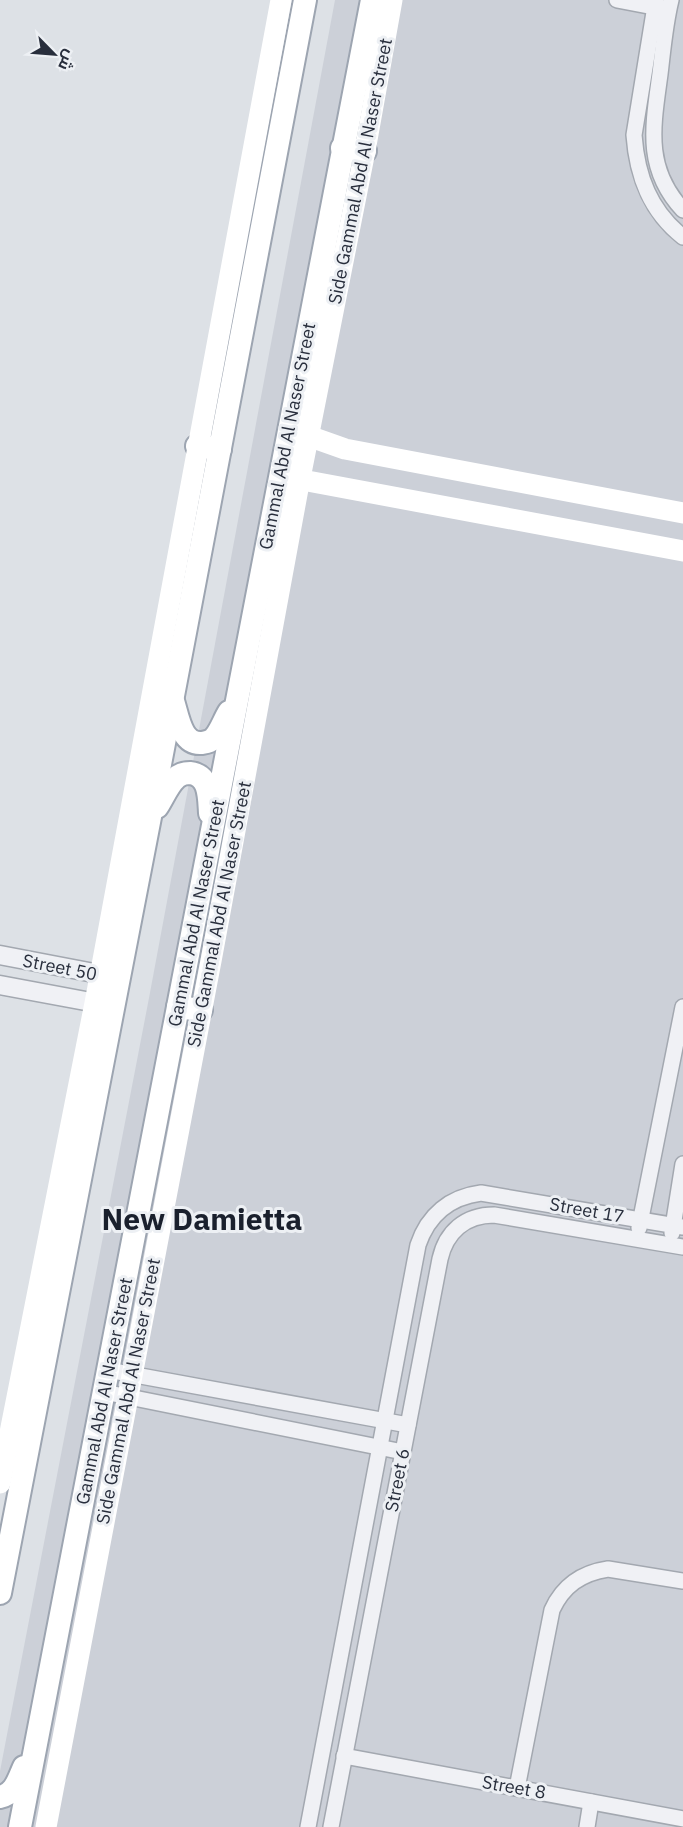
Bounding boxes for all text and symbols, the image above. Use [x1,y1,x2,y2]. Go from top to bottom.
north arrow [24,24,84,84]
street label: Side Gammal Abd Al Naser Street [323,36,397,306]
text: ش [54,47,81,74]
street label: Gammal Abd Al Naser Street [254,320,320,552]
street label: Side Gammal Abd Al Naser Street [182,779,256,1049]
street label: Gammal Abd Al Naser Street [163,797,229,1029]
street label: Street 50 [21,949,99,985]
street label: Street 17 [548,1192,626,1228]
district label: New Damietta [102,1199,302,1238]
street label: Side Gammal Abd Al Naser Street [91,1256,165,1526]
street label: Gammal Abd Al Naser Street [71,1275,137,1507]
street label: Street 6 [380,1446,414,1514]
street label: Street 8 [480,1770,548,1804]

